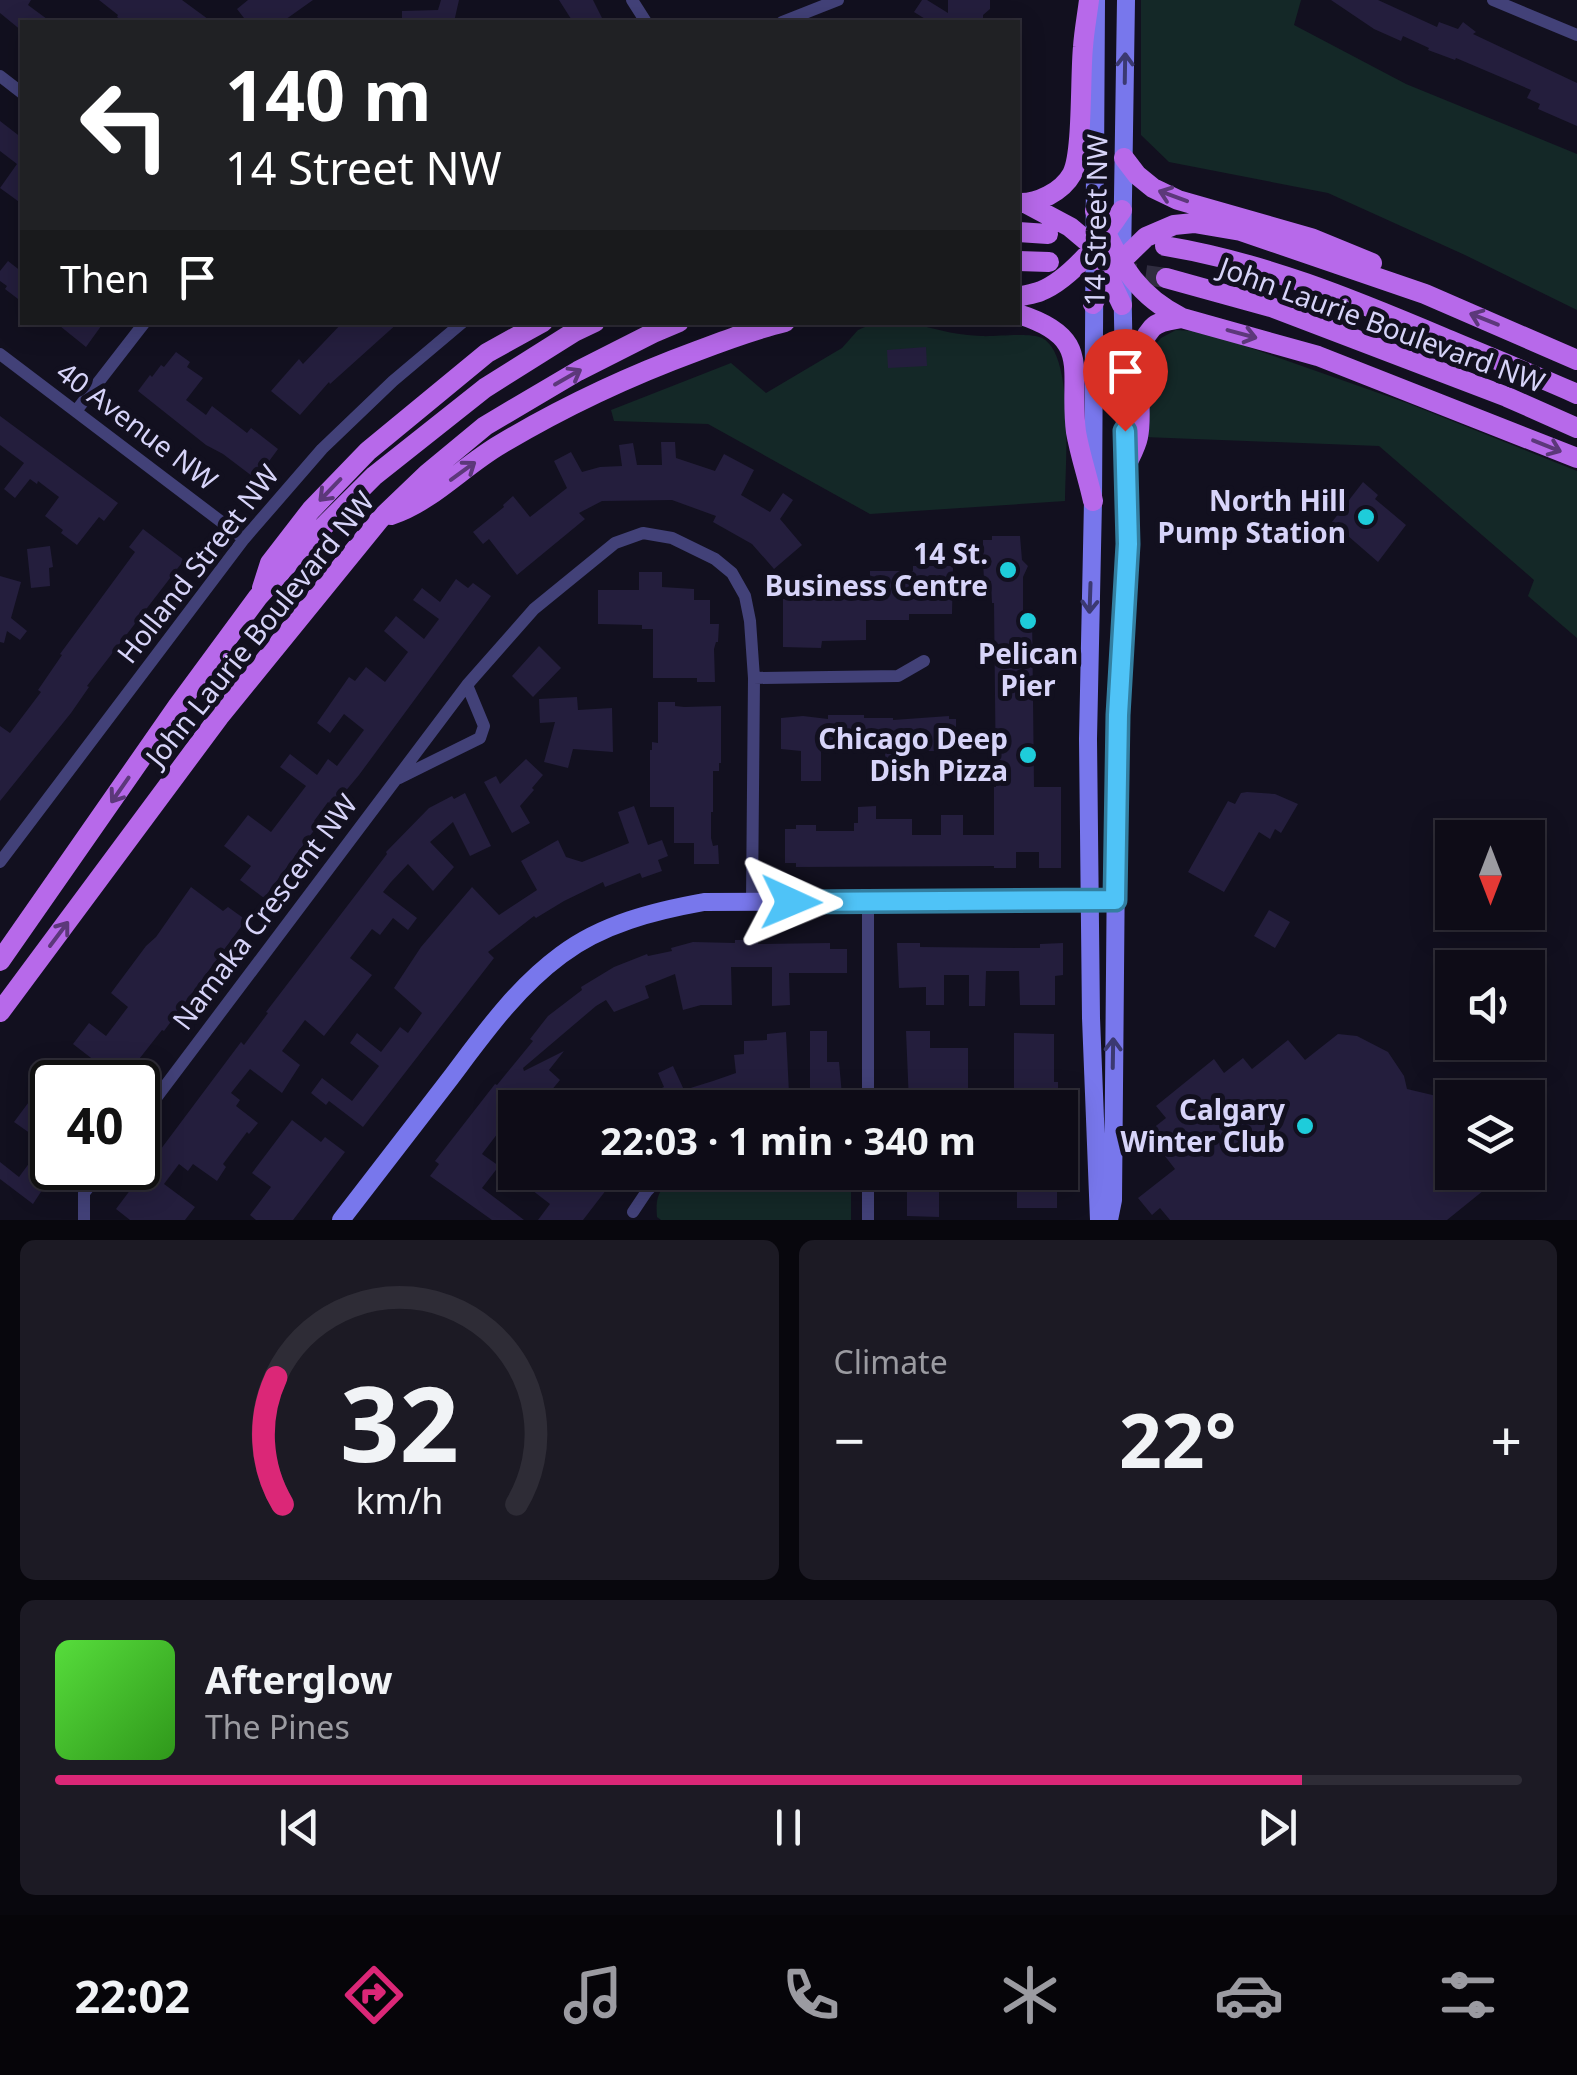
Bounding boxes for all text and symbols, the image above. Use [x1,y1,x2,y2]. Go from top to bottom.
text: 140 m [225,46,432,142]
one-way arrow [1116,53,1135,85]
icon: left [60,60,190,190]
street label: 14 Street NW [1075,134,1115,306]
text: 14 Street NW [225,137,502,198]
one-way arrow [1159,186,1190,204]
street label: John Laurie Boulevard NW [1212,246,1550,401]
icon: arrive [170,250,225,305]
text: Then [60,252,150,304]
one-way arrow [1469,308,1500,326]
one-way arrow [1226,325,1257,344]
pin [1083,329,1168,432]
icon: arrive [1098,344,1153,399]
street label: 40 Avenue NW [49,352,226,498]
one-way arrow [554,367,582,387]
one-way arrow [1531,439,1562,457]
street label: Holland Street NW [108,456,287,671]
one-way arrow [449,460,476,481]
one-way arrow [318,478,342,502]
place label: North Hill Pump Station [1158,481,1346,551]
street label: John Laurie Boulevard NW [134,483,382,776]
marker: North Hill Pump Station [1355,506,1377,528]
place label: 14 St. Business Centre [765,534,988,604]
marker: 14 St. Business Centre [997,559,1019,581]
one-way arrow [1080,582,1099,614]
marker: Pelican Pier [1017,610,1039,632]
place label: Pelican Pier [978,634,1078,704]
place label: Chicago Deep Dish Pizza [818,719,1008,789]
marker: Chicago Deep Dish Pizza [1017,744,1039,766]
one-way arrow [109,776,130,803]
street label: Namaka Crescent NW [163,786,365,1037]
north arrow [1435,820,1545,930]
map controls [1435,820,1545,1190]
position arrow [739,850,843,954]
one-way arrow [48,921,69,948]
button: sound [1435,950,1545,1060]
one-way arrow [1103,1037,1122,1069]
speed limit sign: 40 [30,1060,160,1190]
button: layers [1435,1080,1545,1190]
place label: Calgary Winter Club [1120,1090,1285,1160]
text: 22:03 · 1 min · 340 m [600,1114,976,1166]
marker: Calgary Winter Club [1294,1115,1316,1137]
text: Climate [834,1340,948,1383]
text: 32 [340,1351,459,1492]
text: 22° [1119,1388,1237,1490]
text: − [834,1402,865,1477]
text: + [1491,1402,1522,1477]
text: km/h [355,1476,443,1524]
text: Afterglow [205,1653,393,1705]
text: The Pines [205,1705,350,1748]
icon: previous [272,1800,327,1855]
icon: pause [761,1800,816,1855]
icon: next [1250,1800,1305,1855]
icon: directions [339,1960,409,2030]
icon: music [558,1960,628,2030]
icon: phone [776,1960,846,2030]
icon: climate [995,1960,1065,2030]
icon: car [1214,1960,1284,2030]
icon: filters [1433,1960,1503,2030]
text: 22:02 [74,1965,190,2026]

